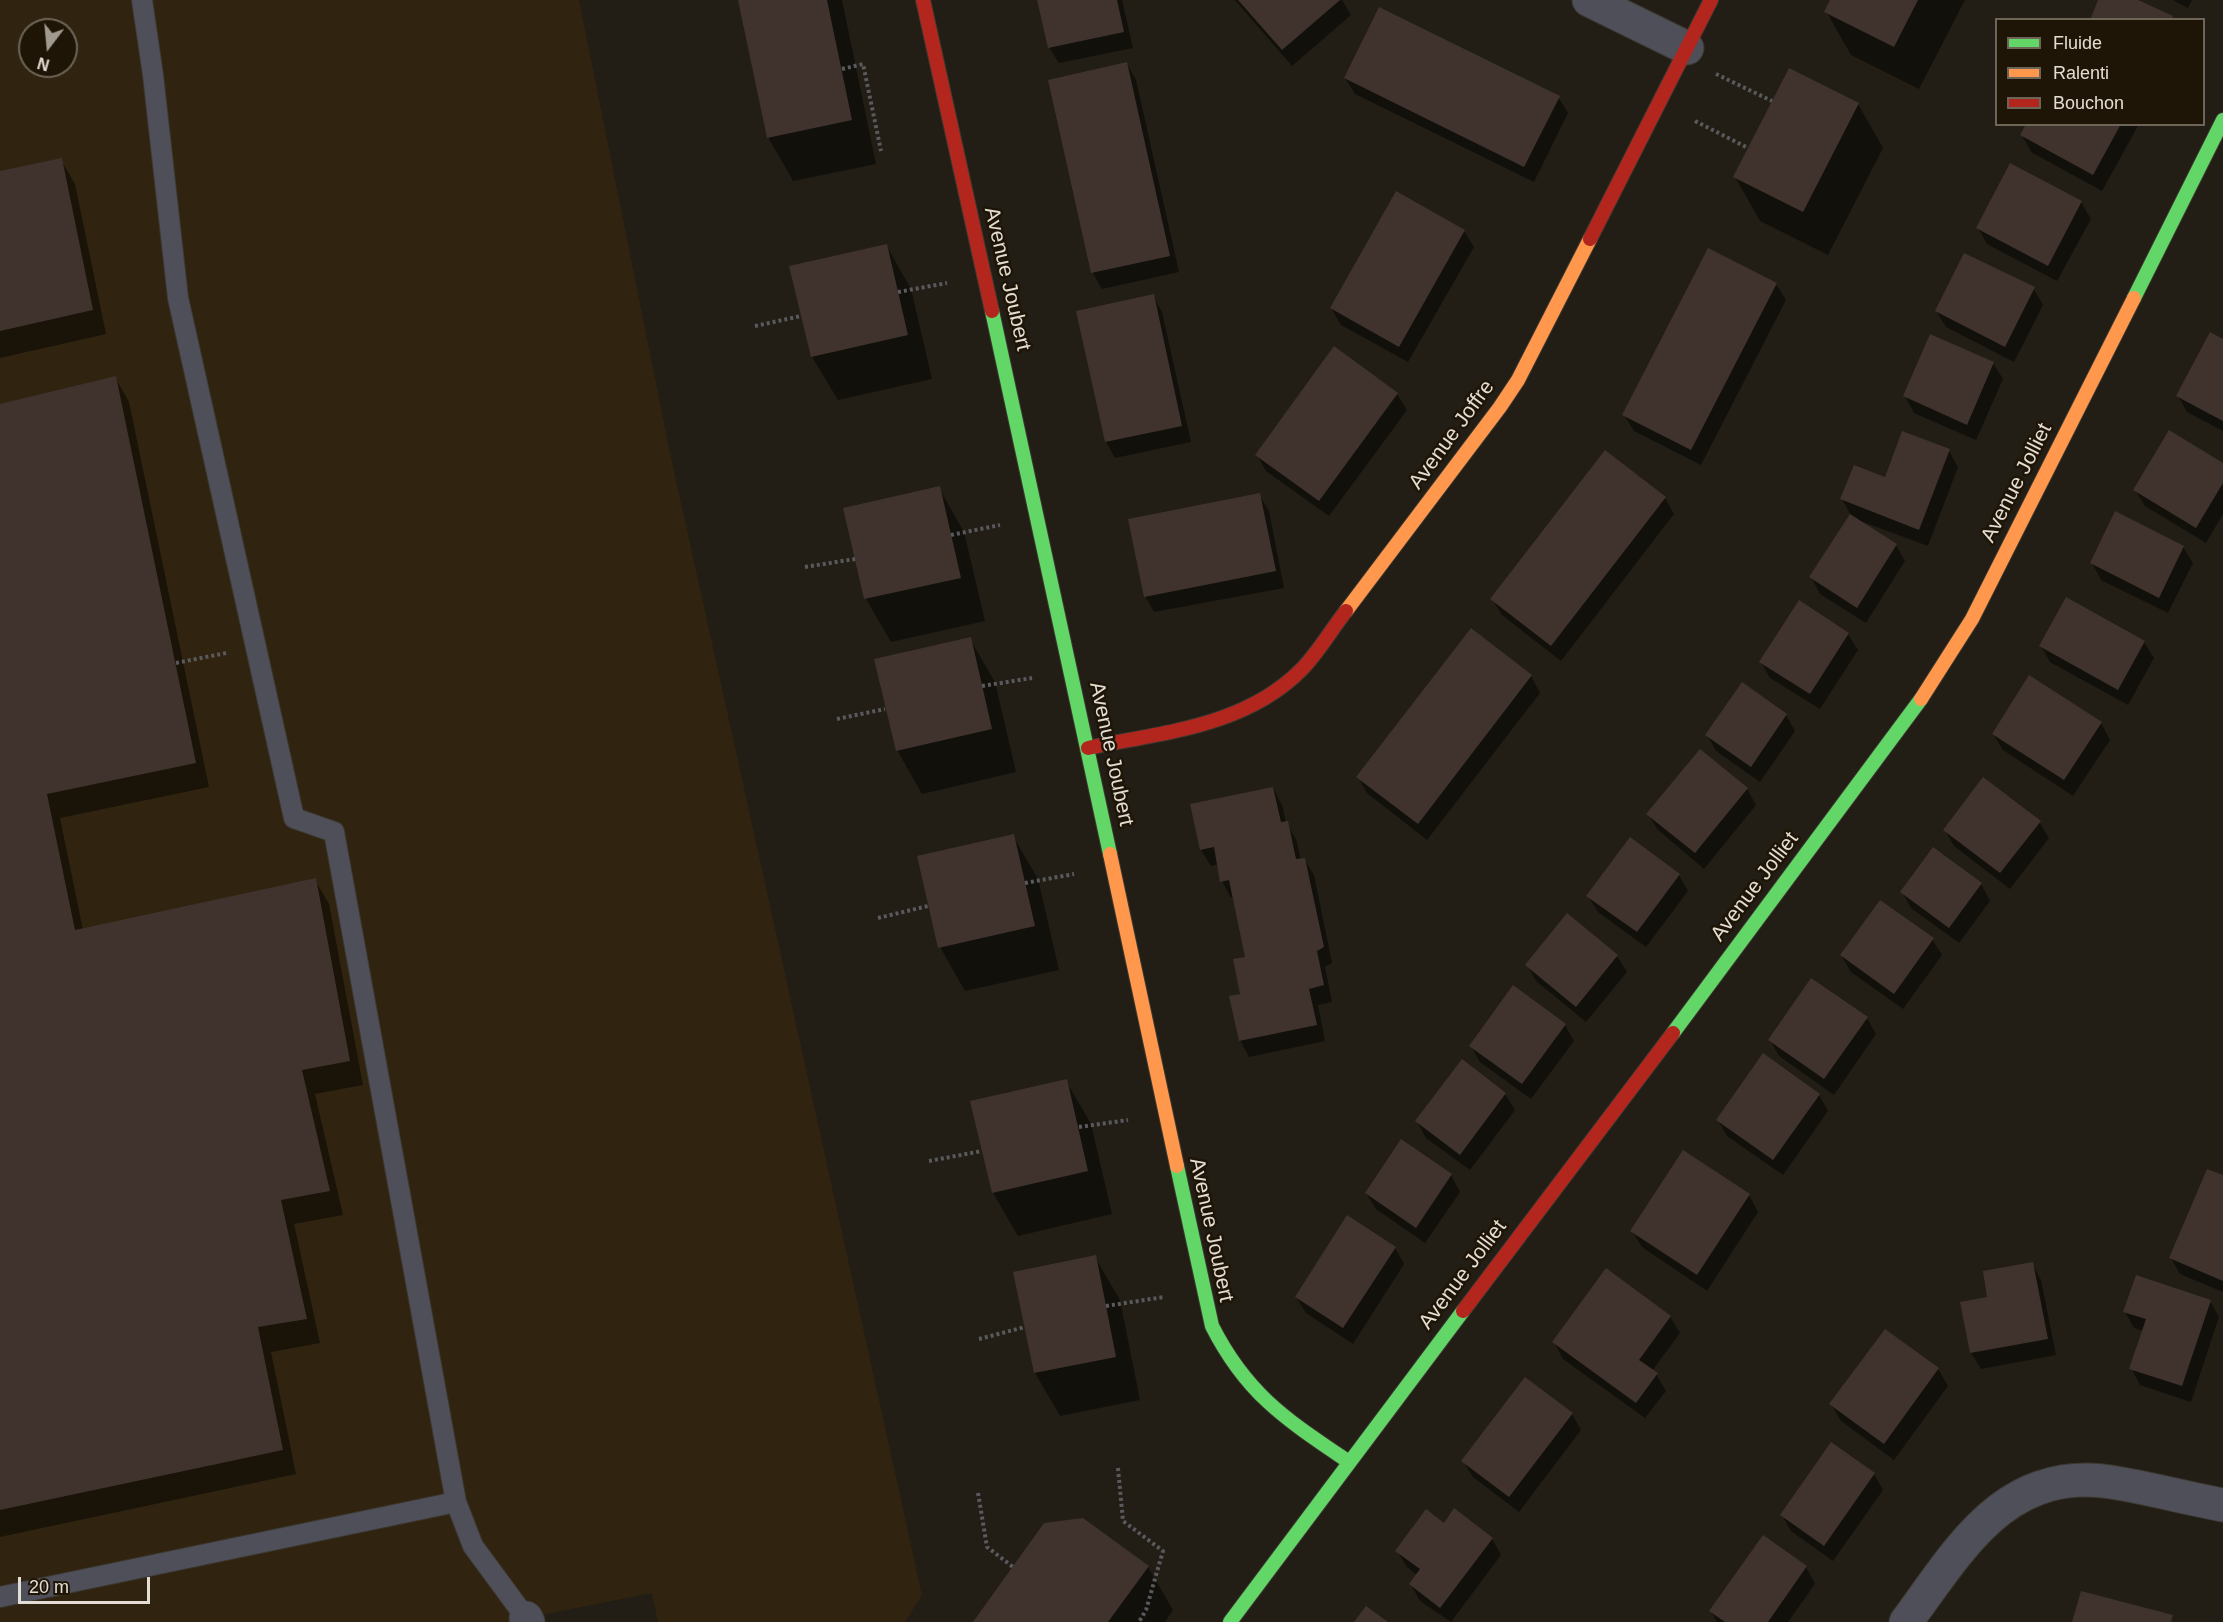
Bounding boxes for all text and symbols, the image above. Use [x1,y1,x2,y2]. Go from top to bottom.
north arrow [18,18,78,78]
legend [1995,18,2205,126]
text: Fluide [2053,33,2102,53]
text: N [36,54,51,74]
text: Ralenti [2053,63,2109,83]
text: Bouchon [2053,93,2124,113]
street label: Avenue Joubert [978,205,1036,353]
street label: Avenue Joffre [1404,375,1500,495]
street label: Avenue Jolliet [1976,419,2058,547]
street label: Avenue Joubert [1083,680,1139,828]
street label: Avenue Jolliet [1706,827,1804,947]
street label: Avenue Joubert [1183,1156,1239,1304]
street label: Avenue Jolliet [1414,1215,1512,1335]
scale bar [21,1565,153,1603]
text: 20 m [29,1577,69,1597]

